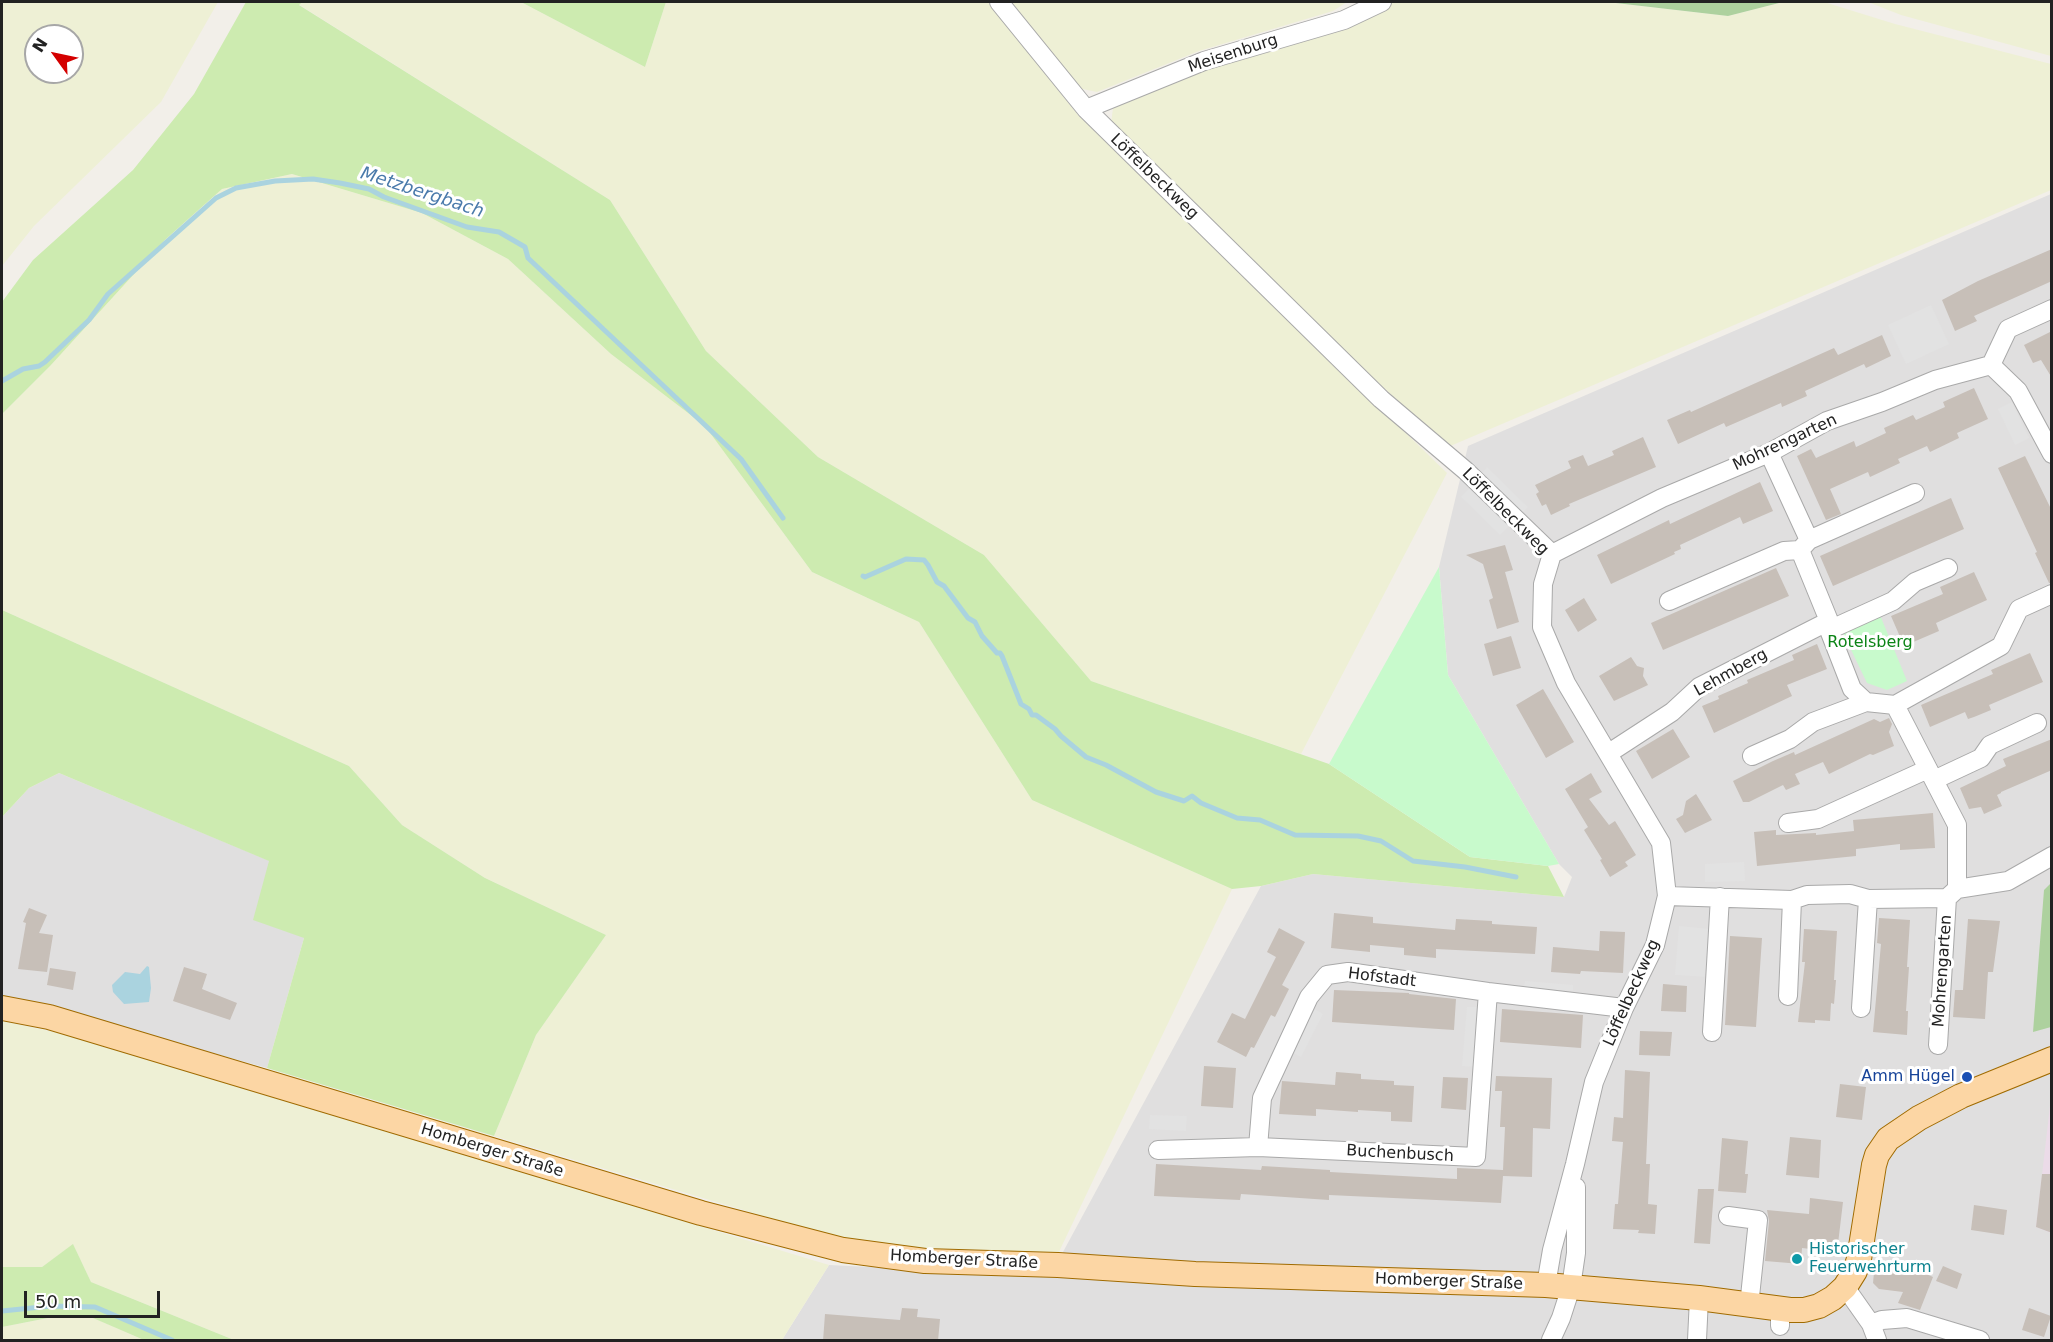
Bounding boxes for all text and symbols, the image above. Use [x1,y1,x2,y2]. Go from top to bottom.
north arrow [24,24,84,84]
street label: Meisenburg [1186,30,1280,78]
text: N [29,34,52,56]
street label: Löffelbeckweg [1106,130,1202,224]
water label: Metzbergbach [358,163,486,223]
street label: Mohrengarten [1730,410,1840,476]
street label: Löffelbeckweg [1458,465,1552,559]
park label: Rotelsberg [1827,633,1913,653]
street label: Lehmberg [1691,645,1771,701]
street label: Mohrengarten [1929,914,1957,1028]
street label: Löffelbeckweg [1600,937,1664,1049]
street label: Hofstadt [1347,964,1417,992]
place label: Amm Hügel [1861,1067,1955,1087]
marker: Amm Hügel [1960,1070,1974,1084]
street label: Homberger Straße [418,1120,566,1182]
street label: Buchenbusch [1346,1142,1454,1166]
place label: Historischer Feuerwehrturm [1809,1240,1932,1278]
street label: Homberger Straße [890,1247,1038,1273]
marker: Historischer Feuerwehrturm [1790,1252,1804,1266]
street label: Homberger Straße [1375,1270,1523,1294]
scale bar [27,1279,164,1317]
text: 50 m [35,1291,81,1312]

